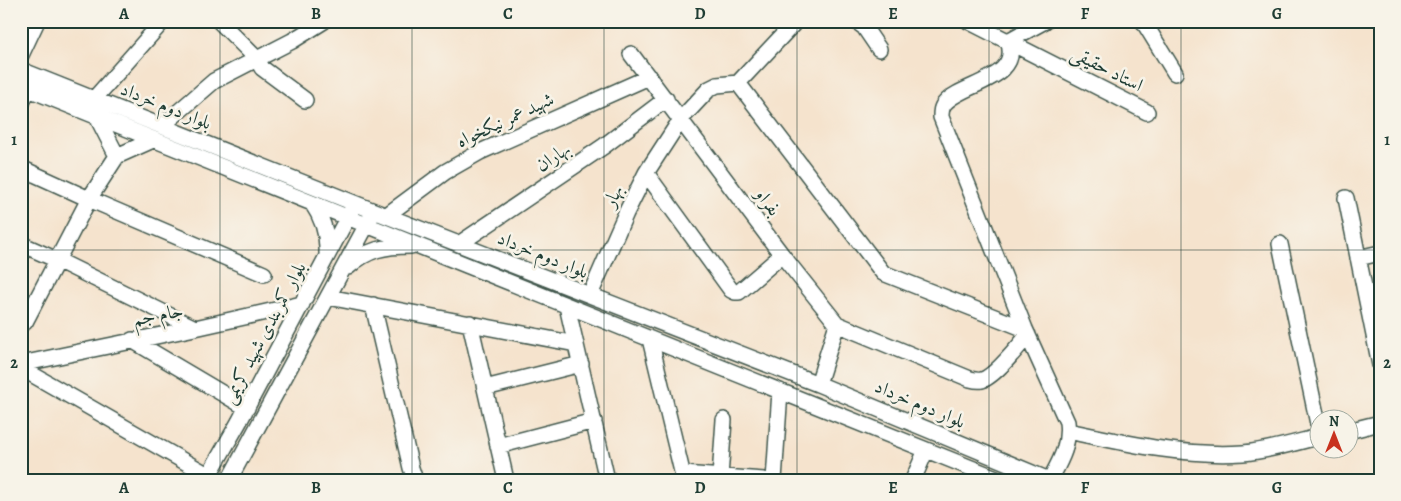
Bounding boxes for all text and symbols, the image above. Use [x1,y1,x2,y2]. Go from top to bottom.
text: A [118,3,130,25]
text: B [311,3,321,25]
text: C [503,3,513,25]
text: D [694,3,706,25]
text: E [888,3,898,25]
text: F [1081,3,1090,25]
text: G [1272,3,1282,25]
street label: استاد حقیقی [1067,40,1147,98]
street label: بلوار دوم خرداد [115,76,216,139]
street label: شهید عمر نیکخواه [452,86,558,154]
text: 1 [11,129,17,151]
text: 1 [1384,129,1390,151]
street label: بهاران [530,136,576,178]
street label: بهار [596,180,630,213]
street label: بفراو [748,181,787,221]
street label: بلوار دوم خرداد [492,225,593,288]
street label: بلوار کمربندی شهید کریمی [216,257,312,409]
street label: جام جم [131,297,186,337]
text: 2 [10,352,18,374]
text: 2 [1383,352,1391,374]
street label: بلوار دوم خرداد [869,373,969,438]
north arrow [1308,408,1358,458]
text: N [1329,412,1339,431]
text: A [118,477,130,499]
text: B [311,477,321,499]
text: C [503,477,513,499]
text: D [694,477,706,499]
text: E [888,477,898,499]
text: F [1081,477,1090,499]
text: G [1272,477,1282,499]

